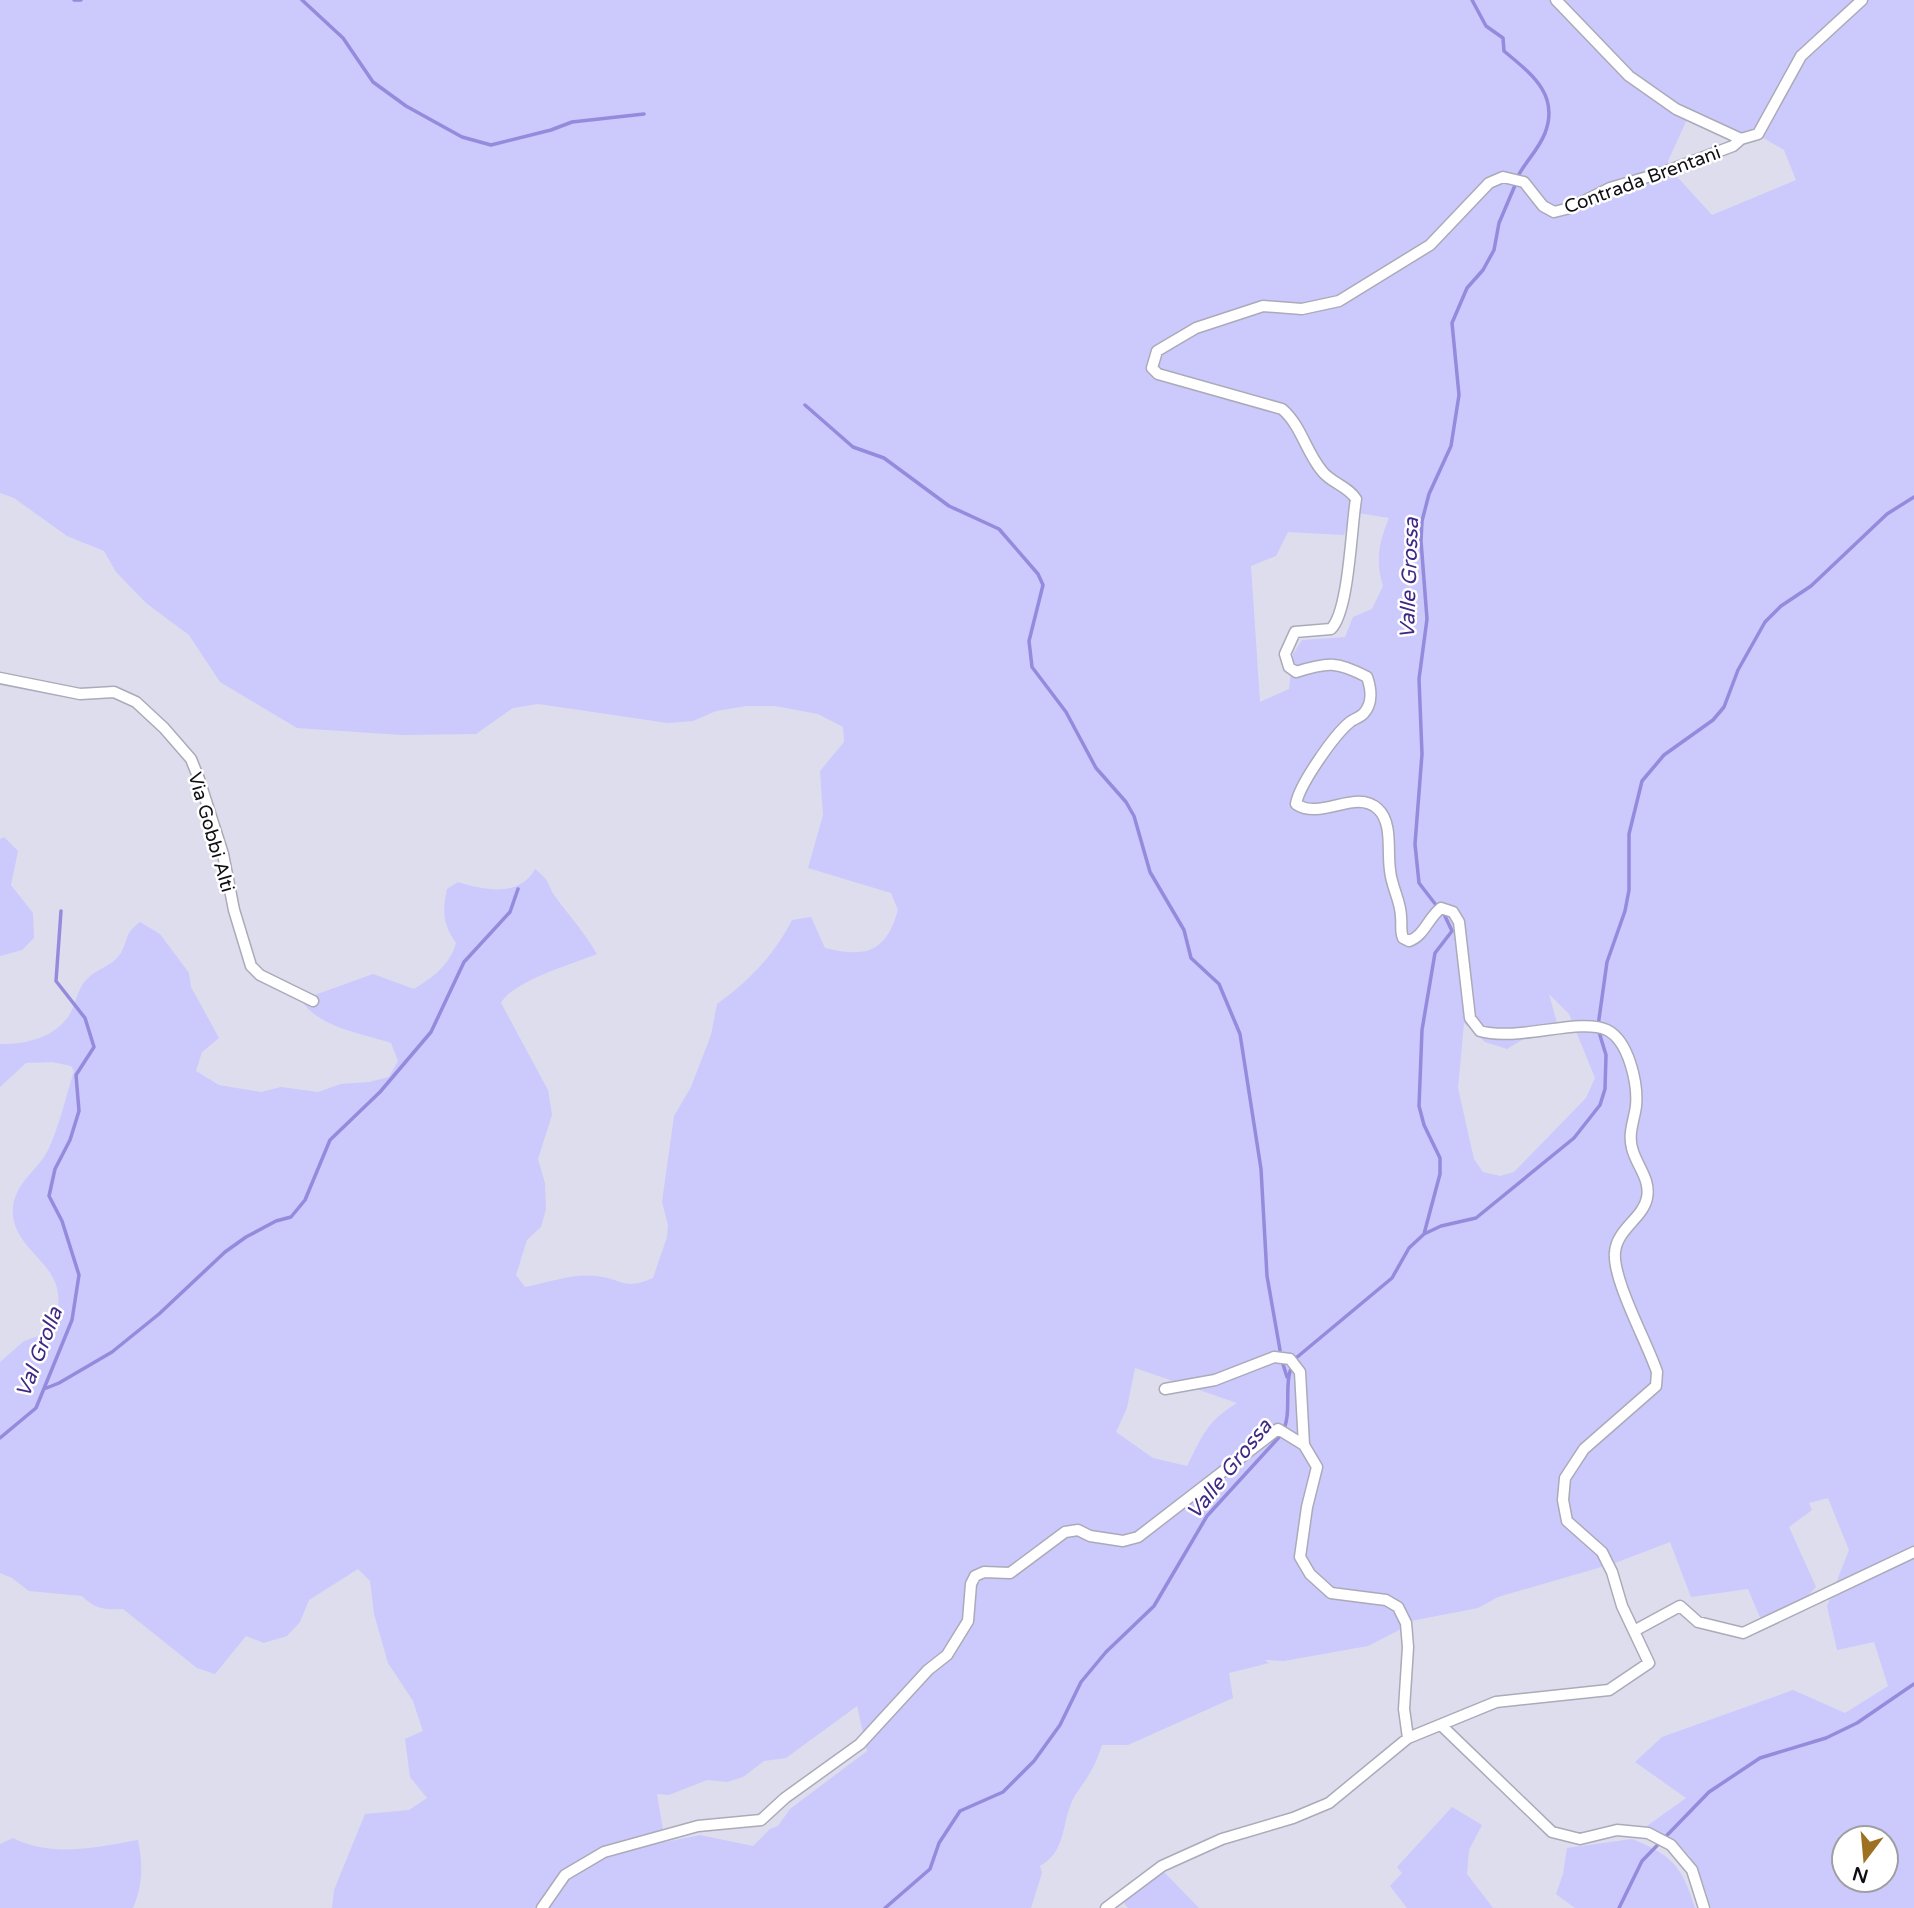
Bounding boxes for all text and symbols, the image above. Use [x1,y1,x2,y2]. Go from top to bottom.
street label: Contrada Brentani [1561,141,1724,218]
water label: Valle Grossa [1395,516,1424,639]
street label: Via Gobbi Alti [183,770,239,895]
water label: Val Grolla [11,1302,69,1401]
water label: Valle Grossa [1181,1413,1278,1524]
north arrow [1830,1824,1900,1894]
text: N [1850,1862,1871,1887]

